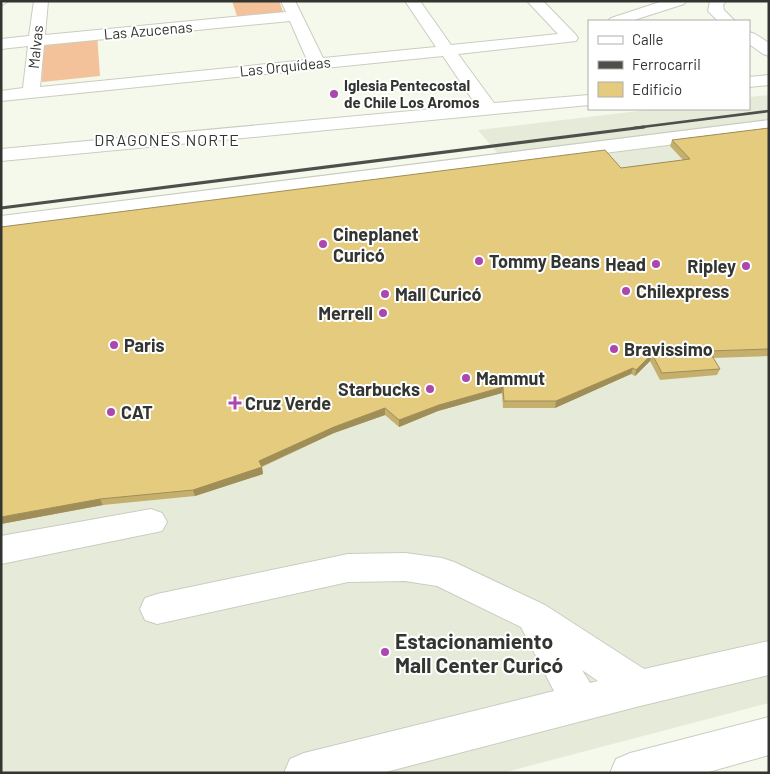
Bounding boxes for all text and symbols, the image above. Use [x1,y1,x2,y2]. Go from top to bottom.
street label: Las Azucenas [103,17,193,43]
legend [588,20,750,110]
street label: Malvas [24,24,46,70]
text: Calle [632,30,664,48]
street label: Las Orquídeas [239,52,331,80]
text: Ferrocarril [632,55,701,73]
place label: Iglesia Pentecostal de Chile Los Aromos [344,76,480,111]
text: Edificio [632,80,682,98]
marker: Iglesia Pentecostal de Chile Los Aromos [328,88,340,100]
district label: DRAGONES NORTE [94,130,240,149]
place label: Cineplanet Curicó [333,223,419,266]
marker: Cineplanet Curicó [317,238,329,250]
place label: Tommy Beans [489,250,600,272]
place label: Head [605,253,646,275]
marker: Tommy Beans [473,255,485,267]
place label: Ripley [687,255,736,277]
marker: Head [650,258,662,270]
marker: Ripley [740,260,752,272]
place label: Chilexpress [636,280,729,302]
place label: Mall Curicó [395,283,482,305]
marker: Chilexpress [620,285,632,297]
marker: Mall Curicó [379,288,391,300]
place label: Merrell [318,302,373,324]
marker: Merrell [377,307,389,319]
place label: Paris [124,334,165,356]
place label: Bravissimo [624,338,713,360]
marker: Paris [108,339,120,351]
marker: Bravissimo [608,343,620,355]
place label: Mammut [476,367,545,389]
marker: Mammut [460,372,472,384]
place label: Starbucks [338,378,420,400]
marker: Starbucks [424,383,436,395]
place label: Cruz Verde [245,392,331,414]
marker: Cruz Verde [229,397,241,409]
place label: CAT [121,401,153,423]
marker: CAT [105,406,117,418]
place label: Estacionamiento Mall Center Curicó [395,628,563,677]
marker: Estacionamiento Mall Center Curicó [379,646,391,658]

